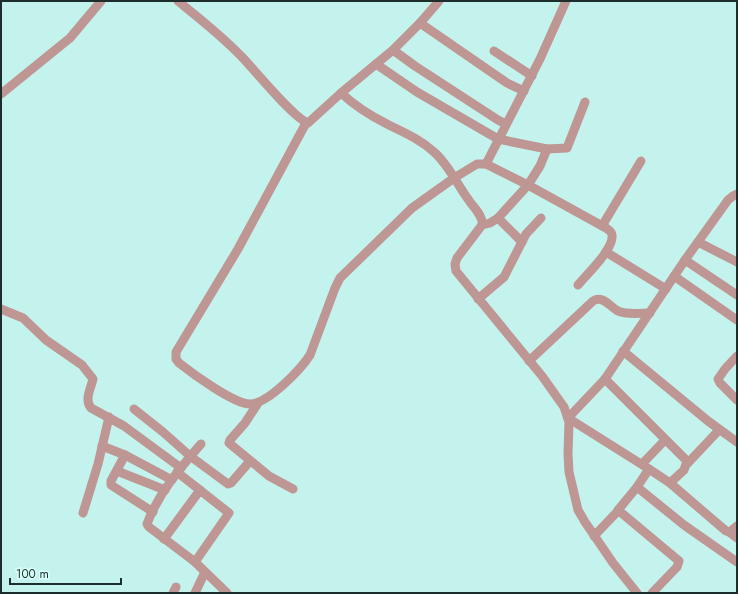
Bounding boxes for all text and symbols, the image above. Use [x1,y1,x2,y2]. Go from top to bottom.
scale bar [10,560,121,586]
text: 100 m [16,565,49,583]

